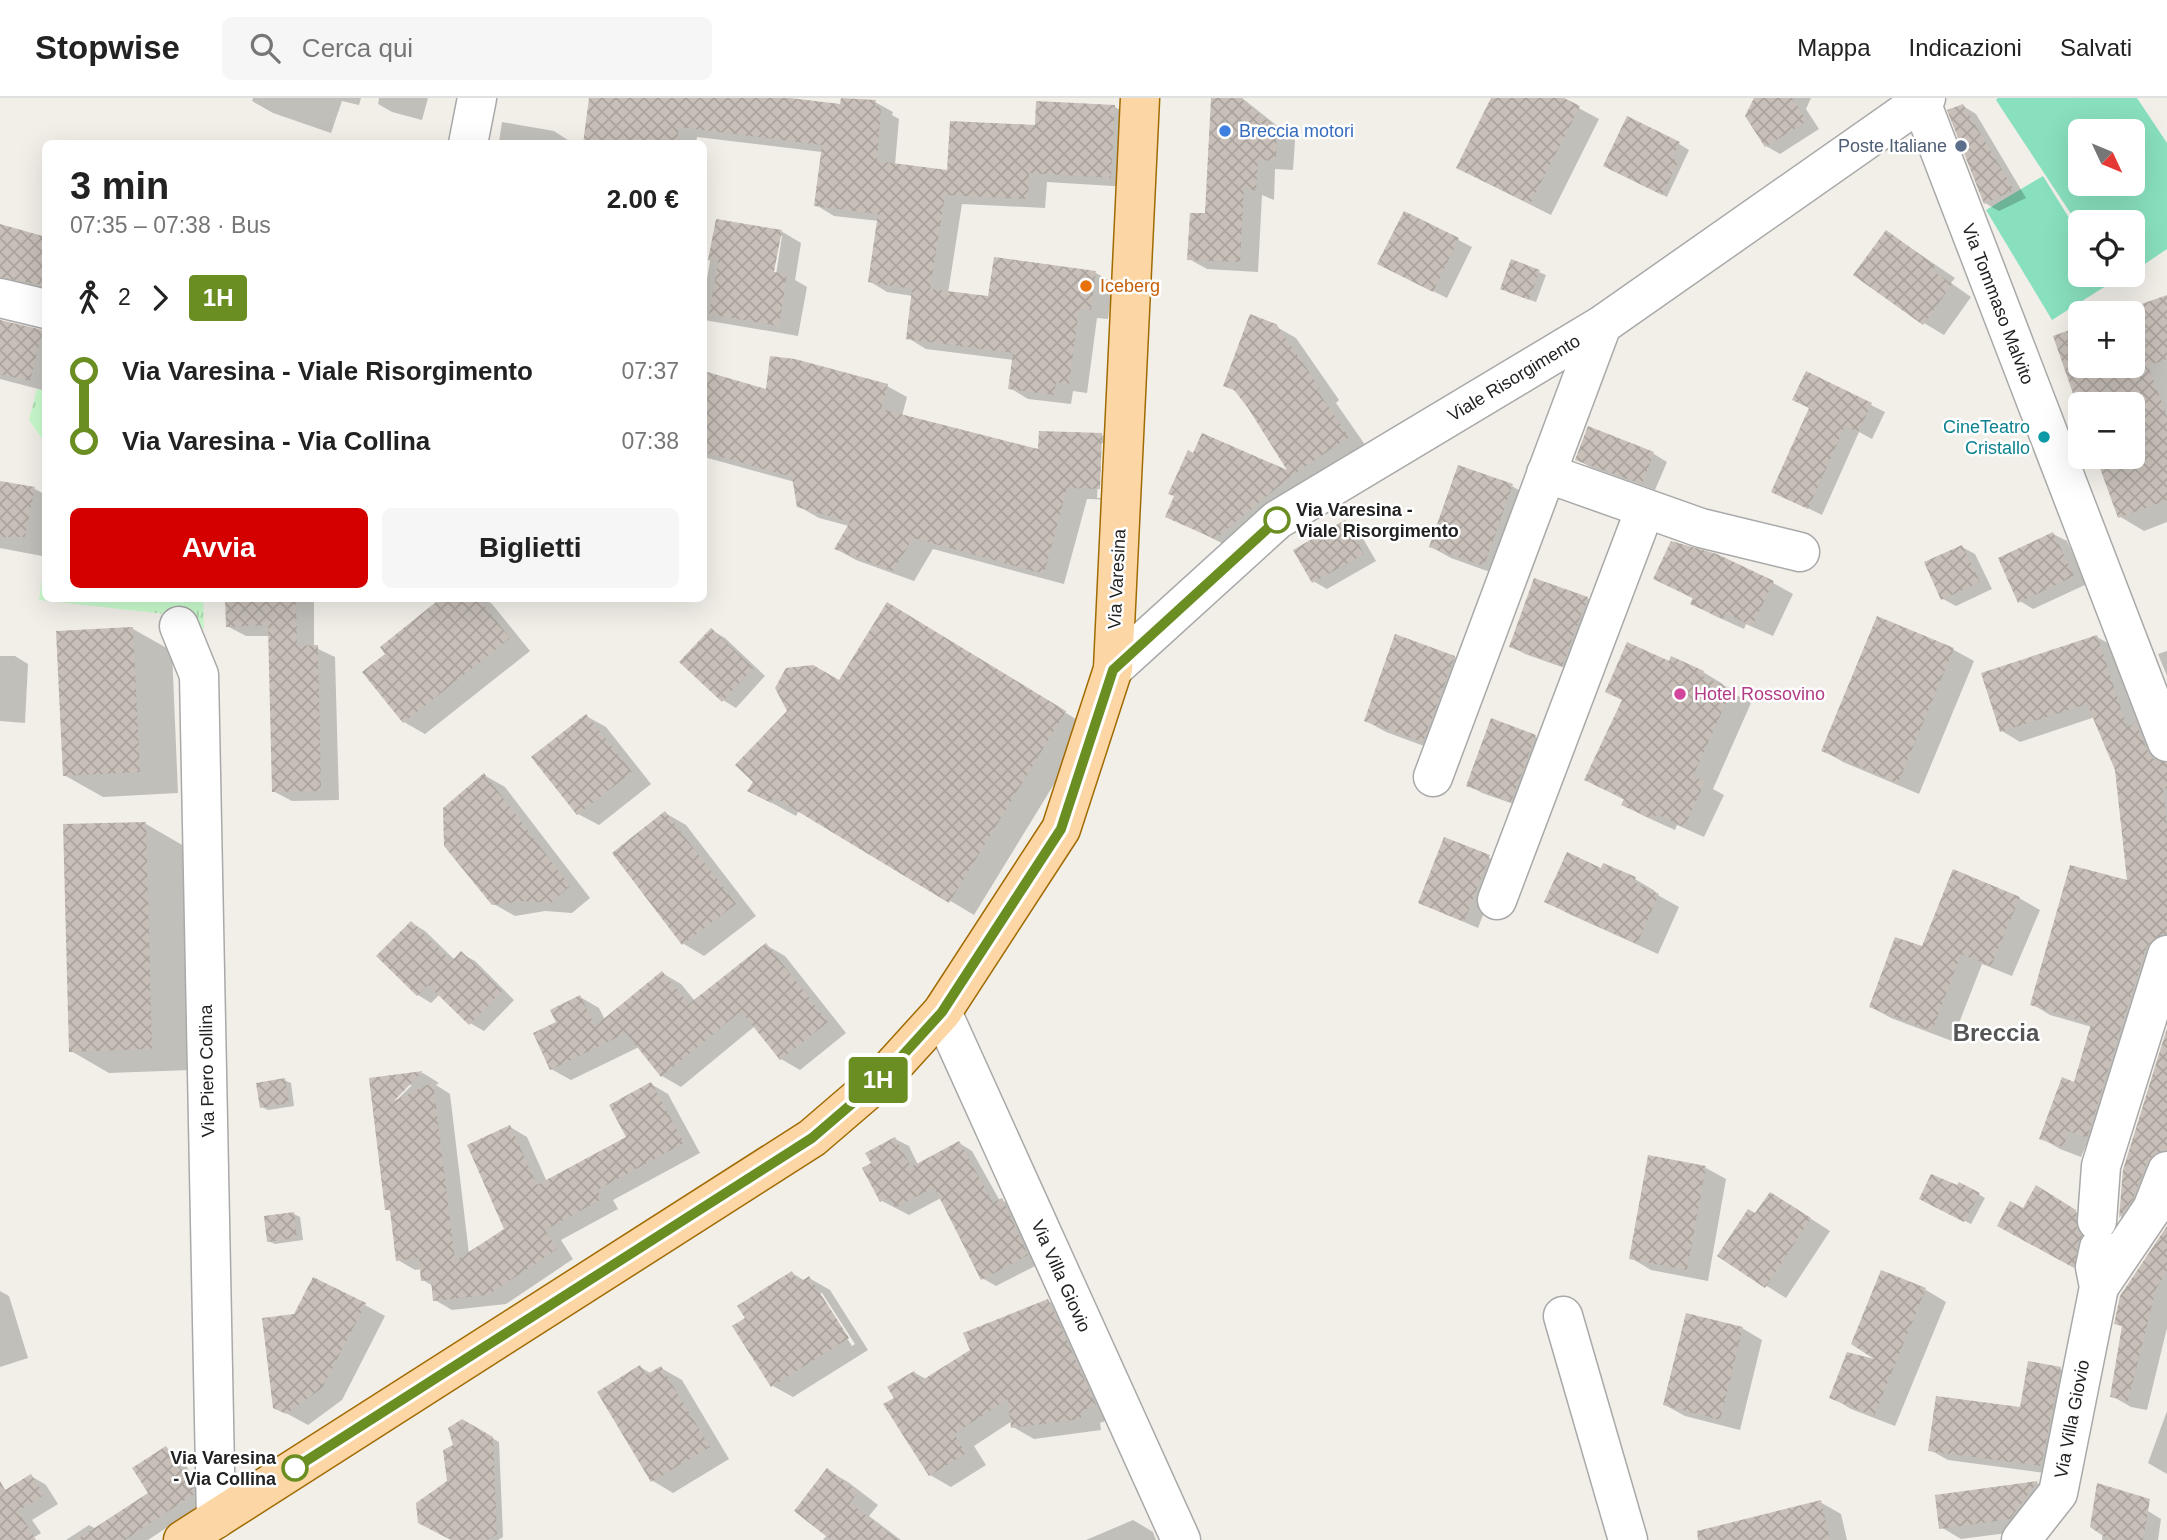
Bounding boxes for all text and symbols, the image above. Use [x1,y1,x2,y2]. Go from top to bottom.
search box [222,17,712,80]
text: Stopwise [35,29,180,66]
icon: search [246,29,284,67]
text: Cerca qui [302,33,413,63]
text: Mappa [1797,34,1871,61]
text: Indicazioni [1909,34,2022,61]
text: Salvati [2060,34,2132,61]
north arrow [2068,119,2146,196]
map controls [2068,119,2145,469]
place label: Breccia motori [1239,121,1354,141]
marker: Breccia motori [1217,123,1233,139]
place label: Poste Italiane [1838,136,1947,156]
marker: Poste Italiane [1953,138,1969,154]
text: 3 min [70,165,169,207]
text: 2.00 € [607,184,679,214]
button: locate [2068,210,2145,287]
text: 07:35 – 07:38 · Bus [70,212,271,238]
street label: Via Tommaso Malvito [1958,221,2038,387]
place label: Iceberg [1100,276,1160,296]
marker: Iceberg [1078,278,1094,294]
icon: walk [70,279,108,317]
icon: forward [141,279,179,317]
text: 2 [118,284,131,310]
text: 1H [203,284,233,311]
button: + [2068,301,2145,378]
street label: Viale Risorgimento [1444,331,1584,425]
text: Via Varesina - Viale Risorgimento [122,356,533,386]
text: 07:37 [621,358,679,384]
button: − [2068,392,2145,469]
place label: CineTeatro Cristallo [1943,417,2030,458]
text: Via Varesina - Via Collina [122,426,430,456]
text: 07:38 [621,428,679,454]
marker: CineTeatro Cristallo [2036,429,2052,445]
place label: Via Varesina - Viale Risorgimento [1296,500,1459,541]
marker: Via Varesina - Viale Risorgimento [1264,507,1290,533]
button: Avvia [70,508,368,588]
button: Biglietti [382,508,679,588]
street label: Via Varesina [1104,527,1130,630]
place label: Hotel Rossovino [1694,684,1825,704]
marker: Hotel Rossovino [1672,686,1688,702]
street label: Via Piero Collina [196,1003,218,1138]
district label: Breccia [1953,1019,2040,1046]
line badge: 1H [846,1057,910,1103]
text: 1H [863,1066,893,1093]
street label: Via Villa Giovio [1027,1217,1095,1335]
street label: Via Villa Giovio [2051,1358,2093,1480]
place label: Via Varesina - Via Collina [170,1448,277,1489]
marker: Via Varesina - Via Collina [282,1455,308,1481]

